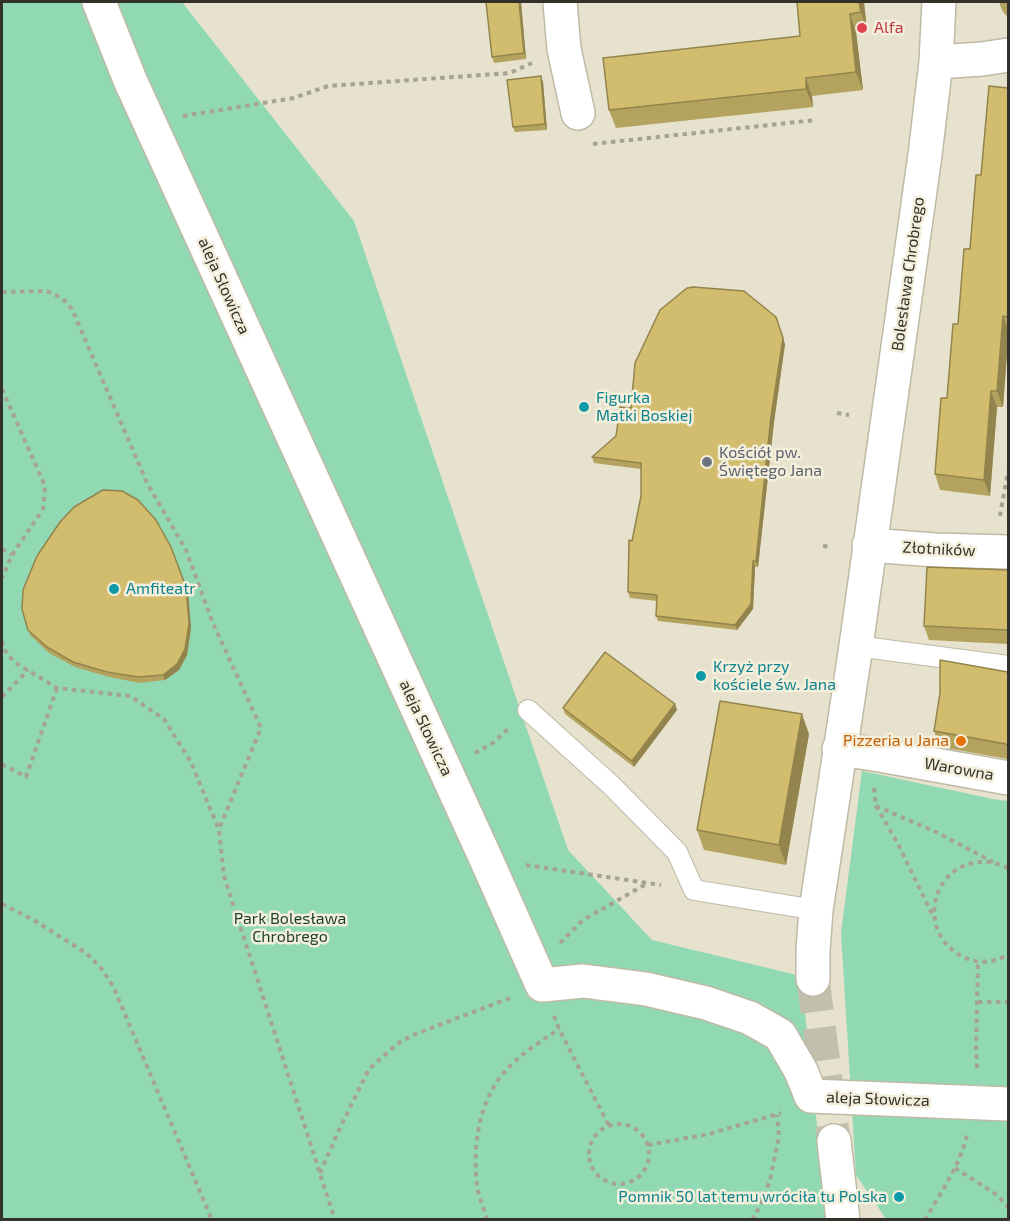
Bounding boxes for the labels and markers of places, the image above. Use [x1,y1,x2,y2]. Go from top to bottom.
place label: Alfa [874,18,904,38]
marker: Alfa [855,21,869,35]
place label: Figurka Matki Boskiej [596,388,692,426]
marker: Figurka Matki Boskiej [577,400,591,414]
place label: Kościół pw. Świętego Jana [719,443,822,481]
marker: Kościół pw. Świętego Jana [700,455,714,469]
place label: Amfiteatr [126,579,196,599]
marker: Amfiteatr [107,582,121,596]
place label: Krzyż przy kościele św. Jana [713,657,836,695]
marker: Krzyż przy kościele św. Jana [694,669,708,683]
place label: Pizzeria u Jana [843,731,949,751]
marker: Pizzeria u Jana [954,734,968,748]
place label: Pomnik 50 lat temu wróciła tu Polska [618,1187,887,1207]
marker: Pomnik 50 lat temu wróciła tu Polska [892,1190,906,1204]

